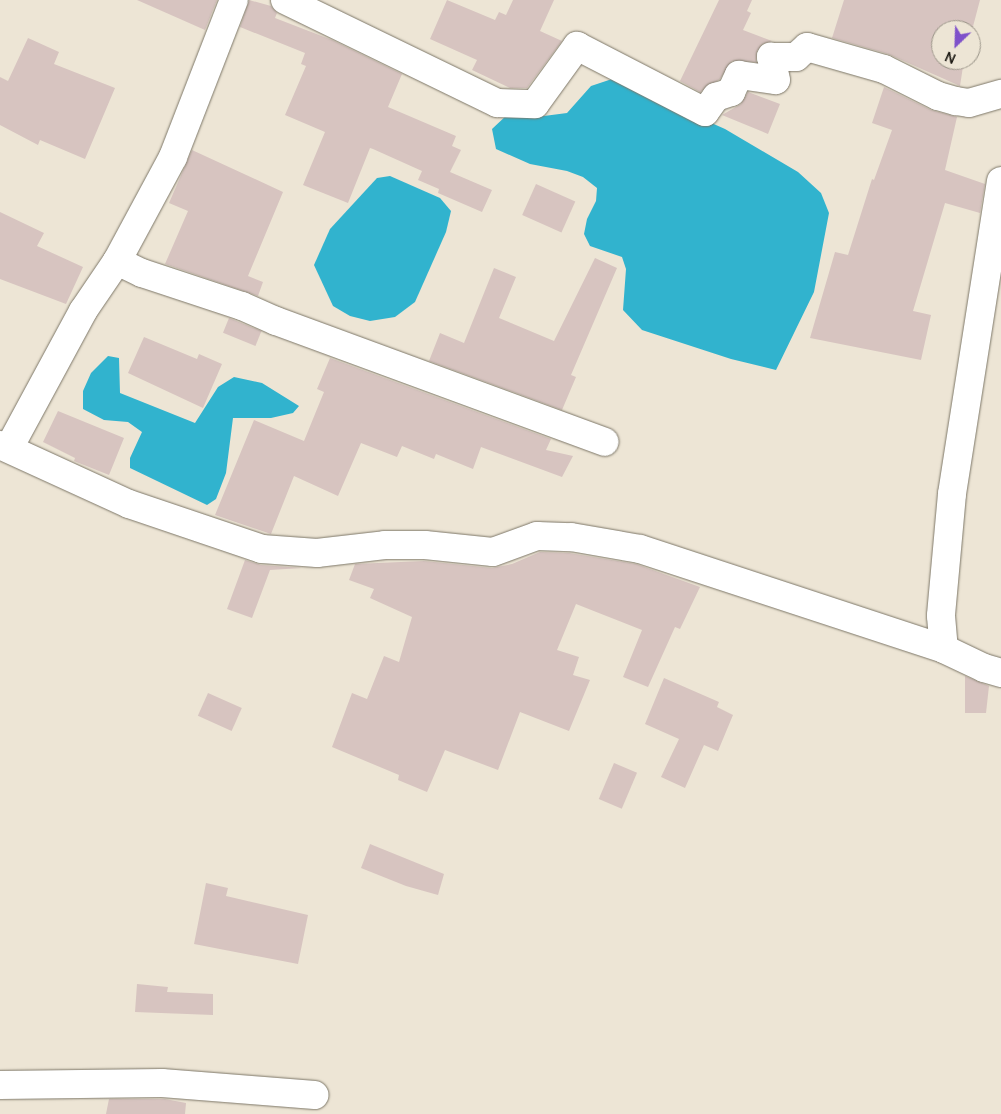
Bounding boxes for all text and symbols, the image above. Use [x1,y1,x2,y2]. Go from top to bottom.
north arrow [931,20,981,70]
text: N [942,48,959,69]

